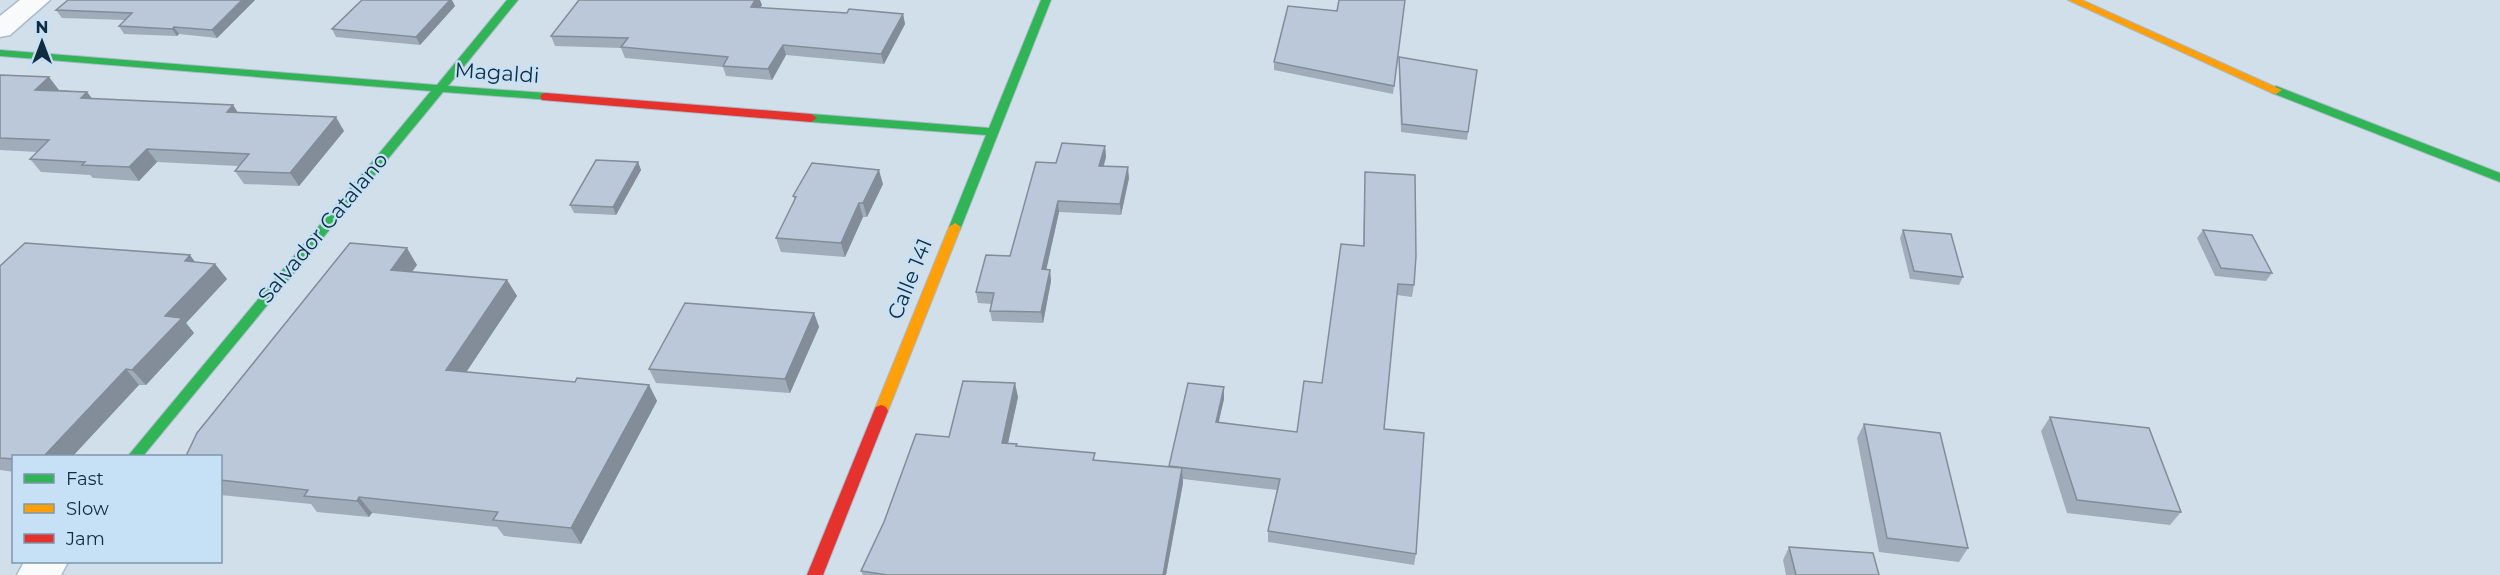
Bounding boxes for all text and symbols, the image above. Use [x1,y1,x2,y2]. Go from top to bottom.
north arrow [12,12,72,72]
text: N [36,18,48,37]
street label: Magaldi [454,57,540,88]
street label: Salvador Catalano [252,147,393,308]
street label: Calle 141 [882,235,937,323]
legend [12,455,222,563]
text: Fast [66,468,104,490]
text: Slow [66,498,109,520]
text: Jam [65,528,105,550]

